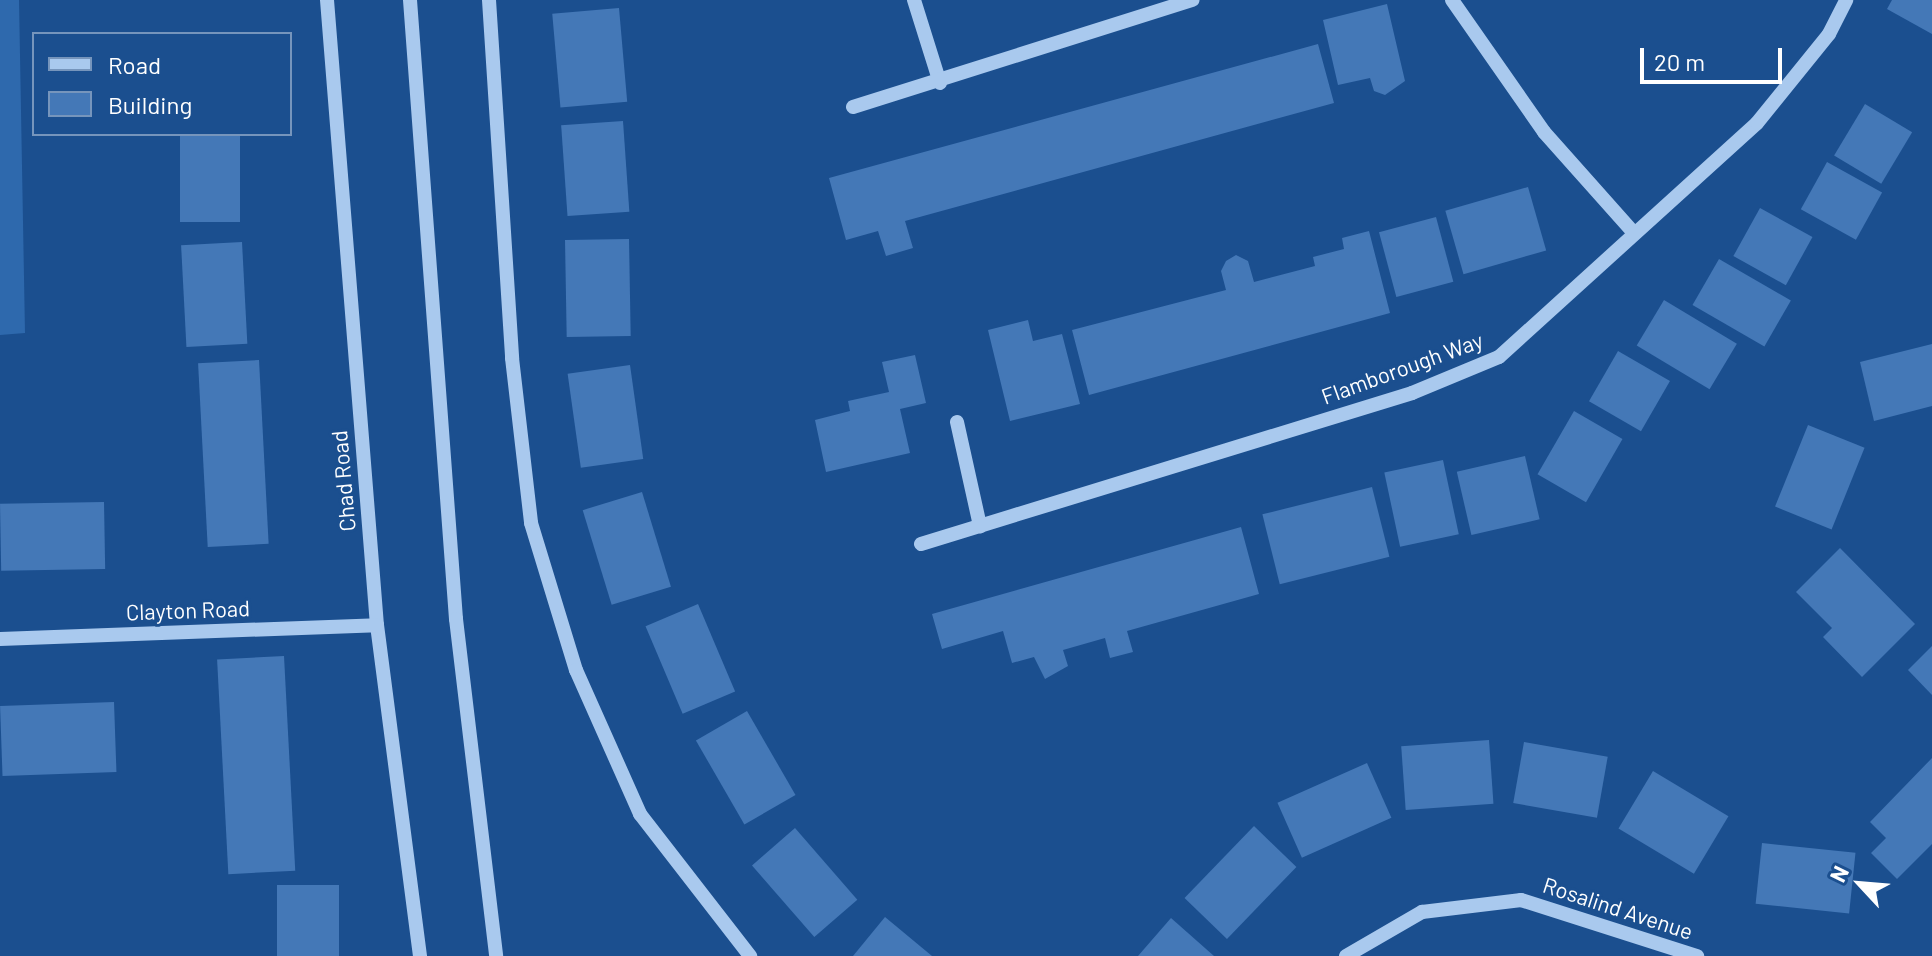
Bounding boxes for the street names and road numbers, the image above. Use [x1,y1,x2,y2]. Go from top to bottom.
street label: Flamborough Way [1318,327,1486,409]
street label: Chad Road [325,429,361,533]
street label: Clayton Road [125,595,251,625]
street label: Rosalind Avenue [1540,871,1696,945]

